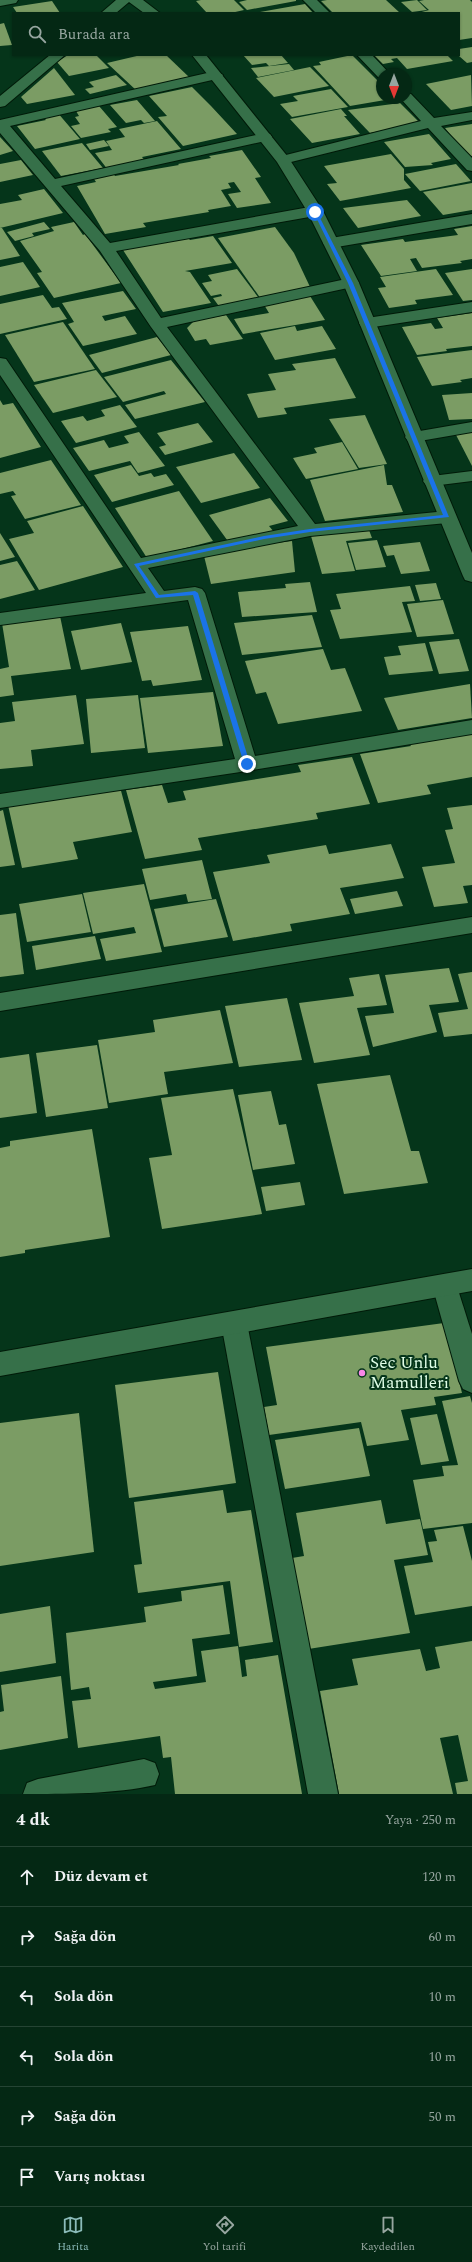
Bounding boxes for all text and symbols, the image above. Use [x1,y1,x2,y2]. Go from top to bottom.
search box [12,12,460,56]
icon: search [26,23,48,45]
text: Burada ara [58,23,130,46]
north arrow [376,68,412,104]
route start [306,203,324,221]
route end [238,755,256,773]
place label: Sec Unlu Mamulleri [370,1350,449,1396]
marker: Sec Unlu Mamulleri [357,1368,367,1378]
text: 4 dk [16,1807,50,1833]
text: Yaya · 250 m [385,1810,456,1830]
text: Düz devam et [54,1865,148,1888]
icon: ahead [16,1866,38,1888]
text: 120 m [422,1867,456,1887]
text: Sağa dön [54,1925,116,1948]
icon: right [16,1926,38,1948]
text: 60 m [429,1927,456,1947]
text: Sola dön [54,1985,114,2008]
icon: left [16,1986,38,2008]
text: 10 m [429,1987,456,2007]
text: Sola dön [54,2045,114,2068]
icon: left [16,2046,38,2068]
text: 10 m [429,2047,456,2067]
text: Sağa dön [54,2105,116,2128]
icon: right [16,2106,38,2128]
text: 50 m [429,2107,456,2127]
text: Varış noktası [54,2165,145,2188]
icon: arrive [16,2166,38,2188]
tab: Harita [57,2214,89,2255]
tab: Yol tarifi [203,2214,246,2255]
tab: Kaydedilen [361,2214,415,2255]

